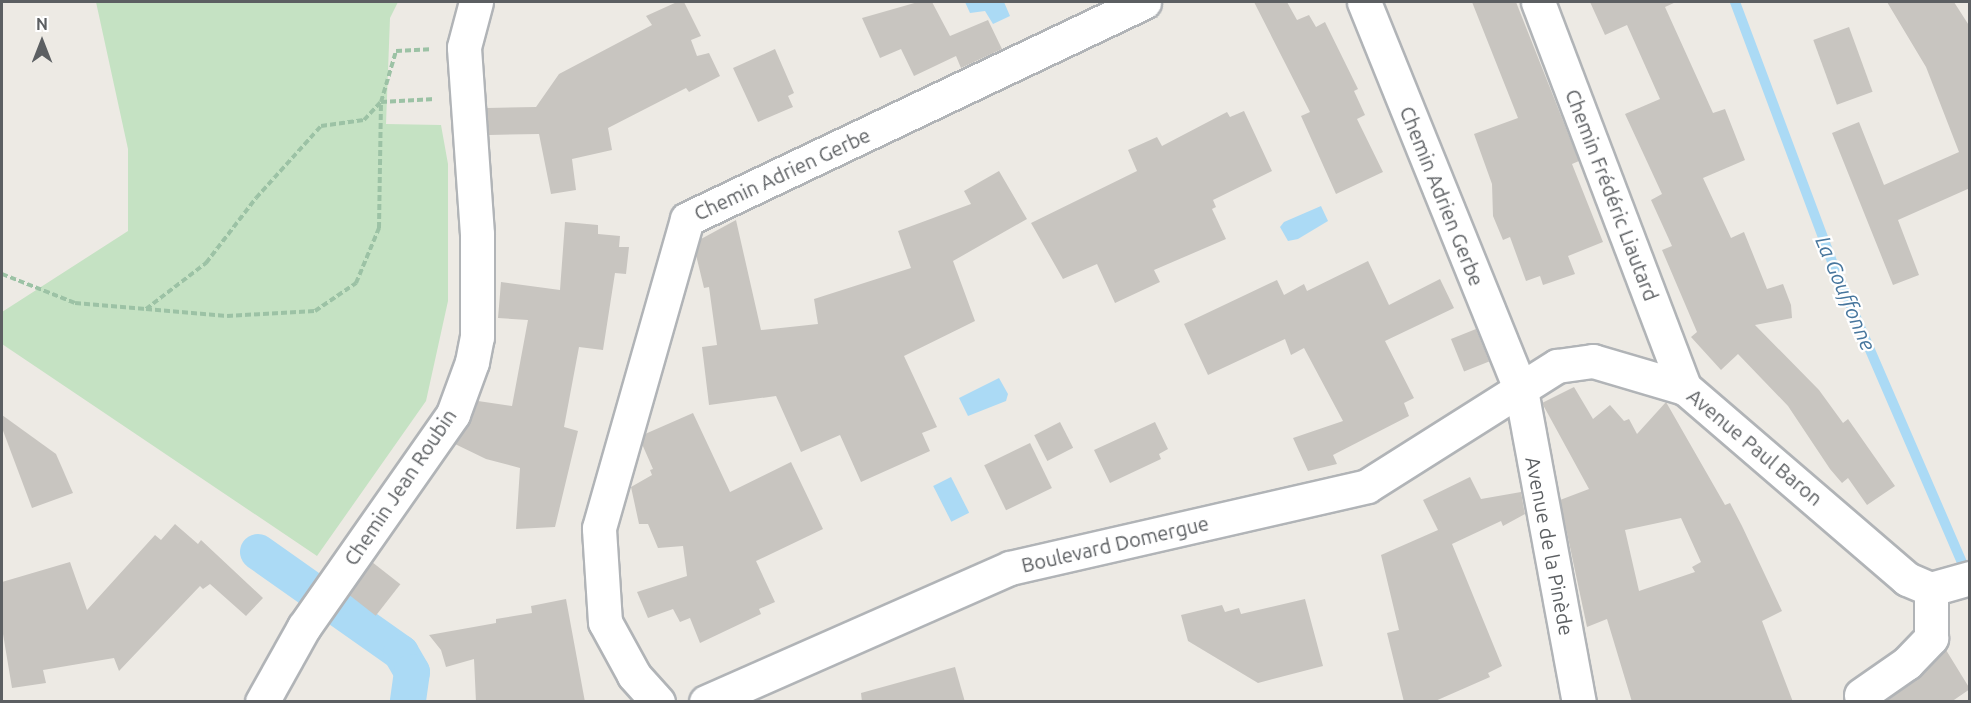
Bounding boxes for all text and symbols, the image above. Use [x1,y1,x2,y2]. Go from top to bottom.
north arrow [12,12,72,72]
text: N [36,15,48,33]
street label: Chemin Frédéric Liautard [1561,86,1663,304]
street label: Chemin Adrien Gerbe [1395,103,1489,289]
street label: Chemin Adrien Gerbe [690,123,874,225]
water label: La Gouffonne [1811,232,1881,354]
street label: Avenue Paul Baron [1683,384,1827,510]
street label: Chemin Jean Roubin [339,404,461,570]
street label: Avenue de la Pinède [1521,455,1579,637]
street label: Boulevard Domergue [1019,511,1211,577]

